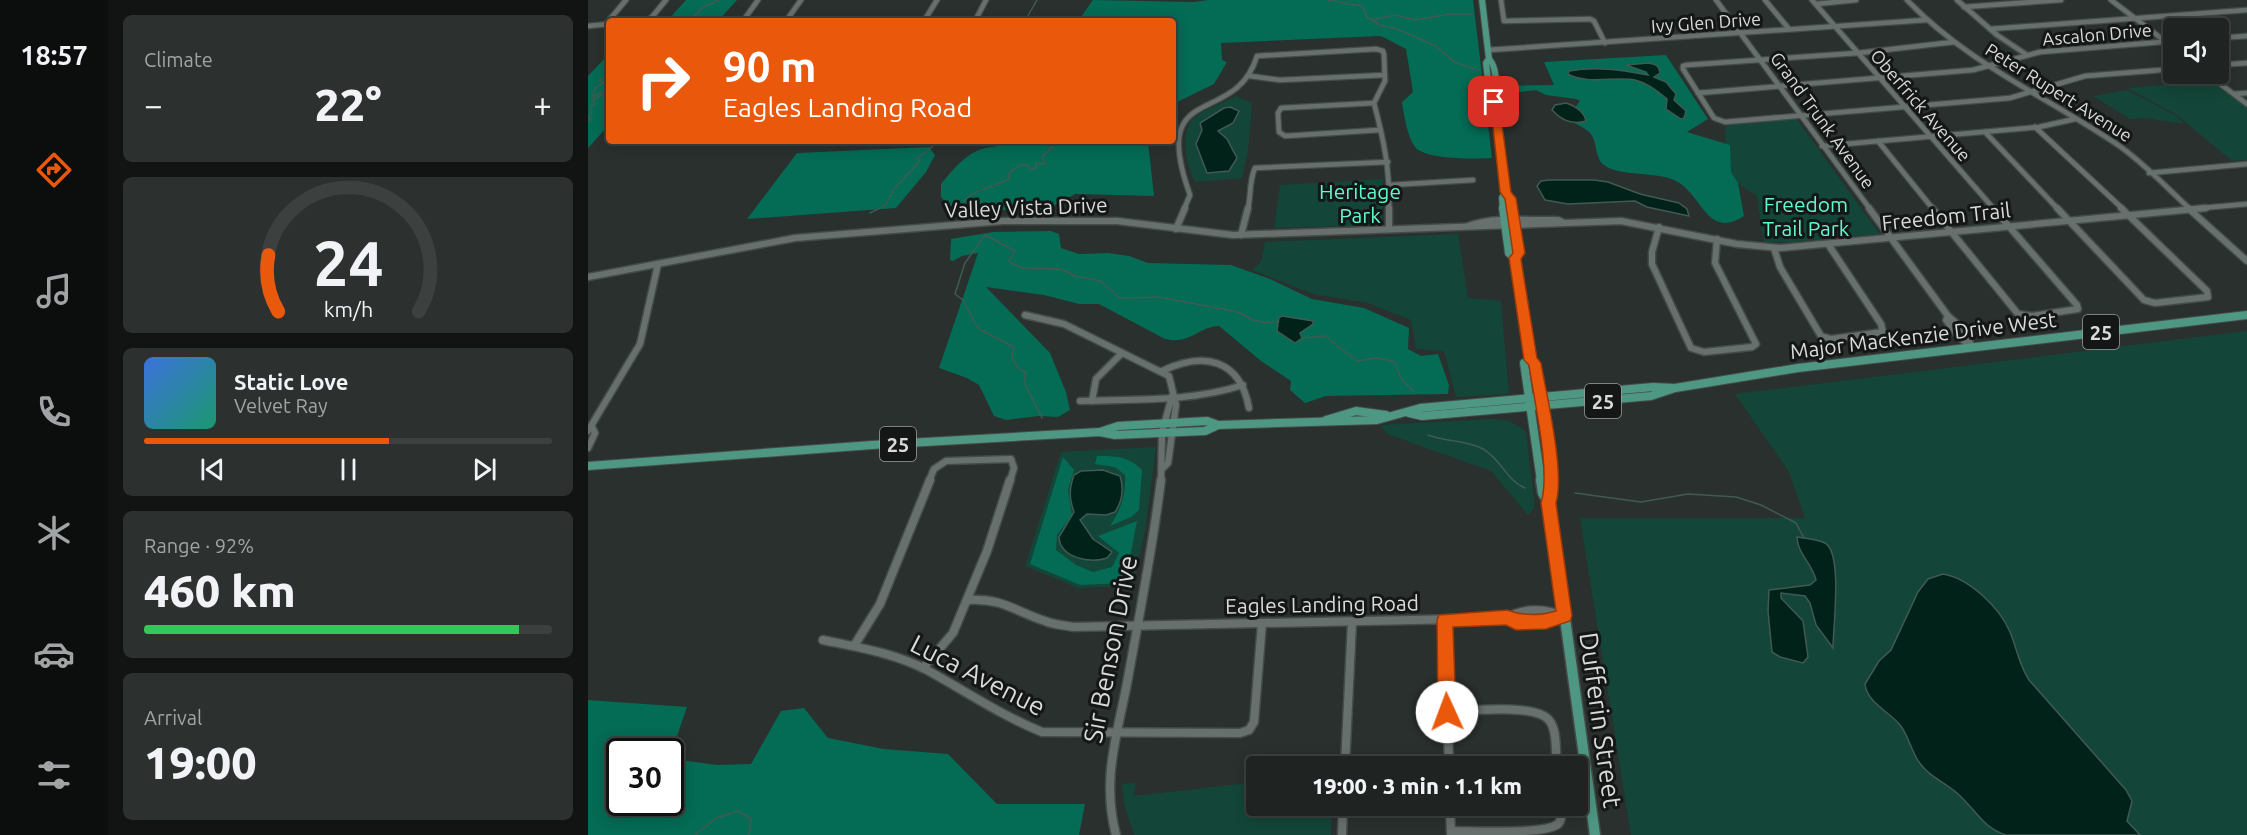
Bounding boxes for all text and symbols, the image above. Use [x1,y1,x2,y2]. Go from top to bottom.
street label: Ivy Glen Drive [1650,8,1762,36]
map controls [2163,18,2229,84]
button: sound [2163,18,2229,84]
street label: Ascalon Drive [2042,19,2152,49]
street label: Peter Rupert Avenue [1982,39,2136,145]
text: 18:57 [20,40,88,70]
icon: right [624,42,702,120]
text: 90 m [723,43,817,90]
street label: Oberfrick Avenue [1867,45,1975,165]
text: Climate [144,48,213,71]
street label: Grand Trunk Avenue [1767,48,1879,192]
pin [1468,76,1519,127]
text: 22° [314,79,382,130]
icon: arrive [1477,85,1510,118]
text: − [144,86,163,123]
text: + [533,86,552,123]
text: Eagles Landing Road [723,92,972,122]
icon: directions [33,149,75,191]
park label: Heritage Park [1319,179,1401,227]
street label: Valley Vista Drive [944,192,1108,222]
park label: Freedom Trail Park [1763,192,1850,240]
street label: Freedom Trail [1880,197,2012,235]
text: 24 [313,228,383,298]
icon: music [33,270,75,312]
text: km/h [323,298,373,322]
street label: Major MacKenzie Drive West [1789,307,2057,363]
road number: 25 [2083,315,2119,349]
text: Static Love [234,369,349,394]
road number: 25 [1585,384,1621,418]
icon: phone [33,391,75,433]
text: Velvet Ray [234,394,328,417]
road number: 25 [880,427,916,461]
icon: previous [196,453,229,486]
icon: pause [332,453,365,486]
icon: next [468,453,501,486]
icon: climate [33,512,75,554]
text: Range · 92% [144,534,254,557]
street label: Sir Benson Drive [1078,553,1142,745]
text: 460 km [144,565,296,616]
street label: Eagles Landing Road [1225,590,1419,618]
street label: Luca Avenue [906,629,1050,721]
street label: Dufferin Street [1574,630,1628,810]
icon: car [33,633,75,675]
position arrow [1415,680,1479,744]
text: Arrival [144,706,202,729]
text: 19:00 [144,737,257,788]
speed limit sign: 30 [606,738,684,816]
icon: filters [33,754,75,796]
text: 19:00 · 3 min · 1.1 km [1312,773,1522,798]

